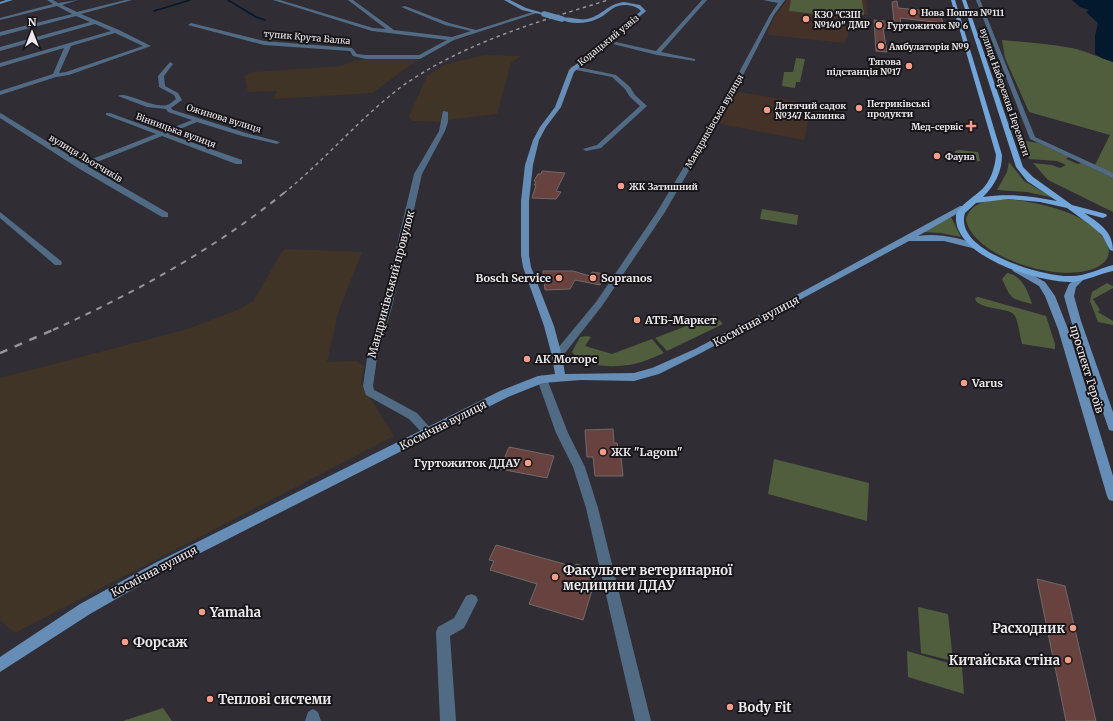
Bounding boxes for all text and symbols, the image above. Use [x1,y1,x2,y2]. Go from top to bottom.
marker: Нова Пошта №111 [908,7,918,17]
place label: Нова Пошта №111 [921,7,1004,18]
place label: КЗО "СЗШ №140" ДМР [814,9,870,30]
north arrow [12,12,52,52]
street label: Кодацький узвіз [575,12,641,68]
marker: КЗО "СЗШ №140" ДМР [801,14,811,24]
text: N [28,15,37,29]
marker: Гуртожиток № 6 [874,20,884,30]
place label: Гуртожиток № 6 [887,20,969,31]
street label: вулиця Набережна Перемоги [978,27,1032,157]
street label: тупик Крута Балка [263,28,351,46]
marker: Амбулаторія №9 [876,41,886,51]
place label: Амбулаторія №9 [888,41,970,52]
place label: Тягова пiдстанцiя №17 [826,56,902,77]
marker: Тягова пiдстанцiя №17 [904,61,914,71]
street label: Мандриківська вулиця [683,72,745,170]
place label: Петриківські продукти [867,98,930,119]
place label: Дитячий садок №347 Калинка [775,100,846,121]
street label: Ожинова вулиця [185,101,263,135]
marker: Петриківські продукти [854,103,864,113]
marker: Дитячий садок №347 Калинка [762,105,772,115]
street label: Вінницька вулиця [134,110,218,150]
place label: Мед-сервіс [911,121,963,132]
marker: Мед-сервіс [966,121,976,131]
street label: вулиця Льотчиків [47,132,125,185]
marker: Фауна [932,151,942,161]
place label: Фауна [945,151,975,162]
marker: ЖК Затишний [616,181,626,191]
place label: ЖК Затишний [629,181,699,192]
street label: Мандриківський провулок [365,209,417,359]
place label: Bosch Service [476,271,551,285]
place label: Sopranos [601,271,652,285]
marker: Bosch Service [554,273,564,283]
marker: Sopranos [588,273,598,283]
street label: Космічна вулиця [711,292,802,350]
place label: АТБ-Маркет [644,313,717,327]
marker: АТБ-Маркет [632,315,642,325]
street label: проспект Героїв [1067,323,1107,415]
place label: АК Моторс [534,352,598,366]
marker: АК Моторс [522,354,532,364]
place label: Varus [971,376,1003,390]
marker: Varus [959,378,969,388]
street label: Космічна вулиця [397,397,489,453]
place label: ЖК "Lagom" [611,445,683,459]
marker: ЖК "Lagom" [598,447,608,457]
place label: Гуртожиток ДДАУ [414,456,521,470]
marker: Гуртожиток ДДАУ [523,458,533,468]
street label: Космічна вулиця [109,542,200,600]
place label: Факультет ветеринарної медицини ДДАУ [563,562,733,594]
marker: Факультет ветеринарної медицини ДДАУ [550,572,560,582]
place label: Yamaha [209,604,261,621]
marker: Yamaha [197,607,207,617]
place label: Расходник [992,620,1065,637]
marker: Расходник [1068,623,1078,633]
place label: Форсаж [133,634,188,651]
marker: Форсаж [120,637,130,647]
place label: Китайська стіна [949,652,1060,669]
marker: Китайська стіна [1063,655,1073,665]
place label: Теплові системи [218,691,331,708]
marker: Теплові системи [205,694,215,704]
place label: Body Fit [738,699,792,716]
marker: Body Fit [725,702,735,712]

